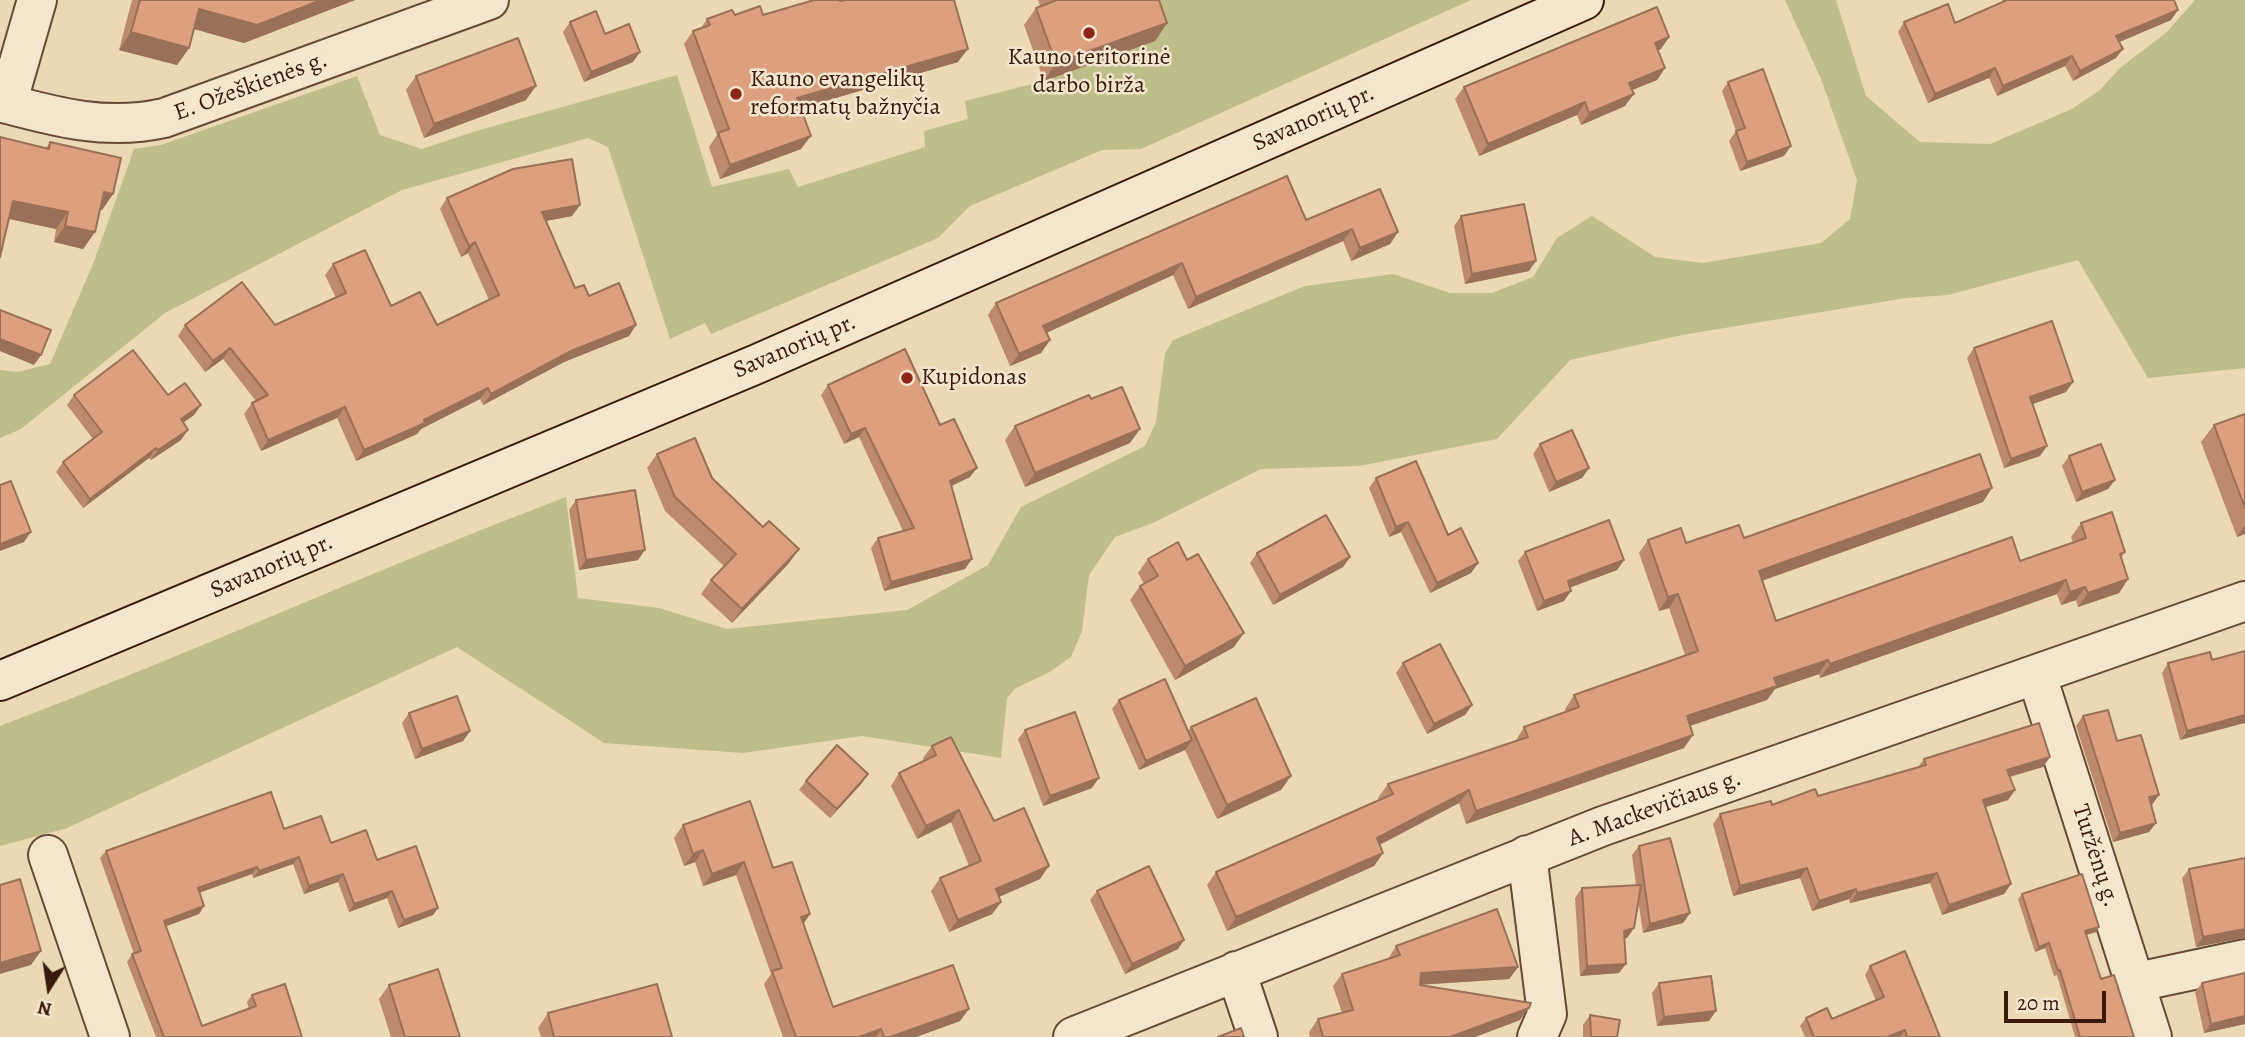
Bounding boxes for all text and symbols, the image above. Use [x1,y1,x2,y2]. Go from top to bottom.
marker: Kauno teritorinė darbo birža [1081,25,1097,41]
place label: Kauno teritorinė darbo birža [1007,44,1171,100]
street label: E. Ožeškienės g. [170,46,332,128]
place label: Kauno evangelikų reformatų bažnyčia [750,66,941,122]
street label: Savanorių pr. [1249,79,1379,159]
marker: Kauno evangelikų reformatų bažnyčia [728,86,744,102]
street label: Savanorių pr. [729,308,861,386]
place label: Kupidonas [921,364,1027,392]
marker: Kupidonas [899,370,915,386]
street label: Savanorių pr. [206,528,338,606]
street label: A. Mackevičiaus g. [1565,764,1745,854]
street label: Turžėnų g. [2065,801,2125,911]
north arrow [14,953,84,1023]
scale bar [2007,978,2108,1022]
text: 20 m [2017,989,2060,1017]
text: N [35,994,54,1023]

